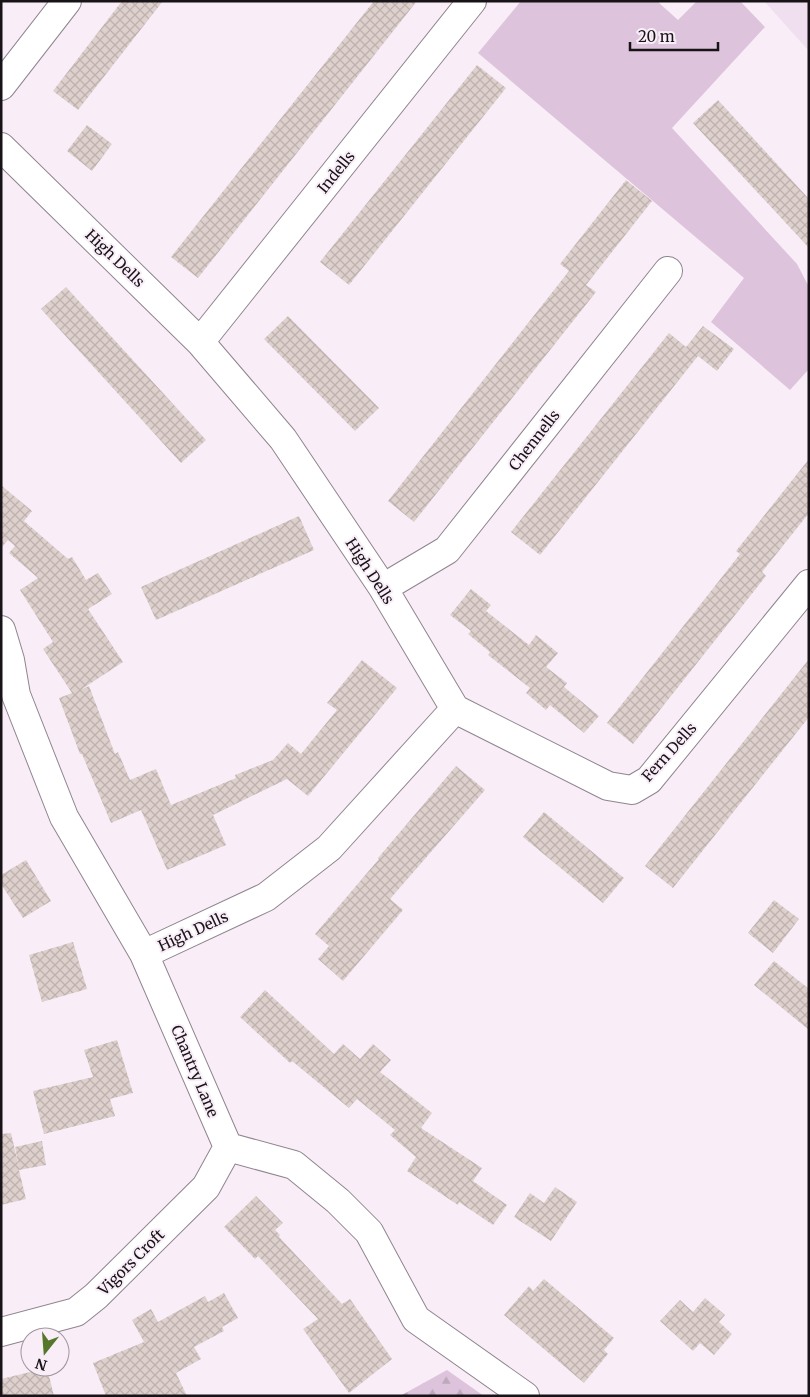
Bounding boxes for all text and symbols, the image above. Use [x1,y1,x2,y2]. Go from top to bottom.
scale bar [630,20,718,52]
text: 20 m [638,27,675,46]
street label: Indells [313,147,359,197]
street label: High Dells [81,225,149,291]
street label: Chennells [504,406,564,474]
street label: High Dells [342,534,398,608]
street label: Fern Dells [638,719,700,785]
street label: High Dells [155,907,231,955]
street label: Chantry Lane [167,1022,223,1120]
street label: Vigors Croft [93,1225,168,1300]
north arrow [20,1327,70,1377]
text: N [33,1354,49,1375]

